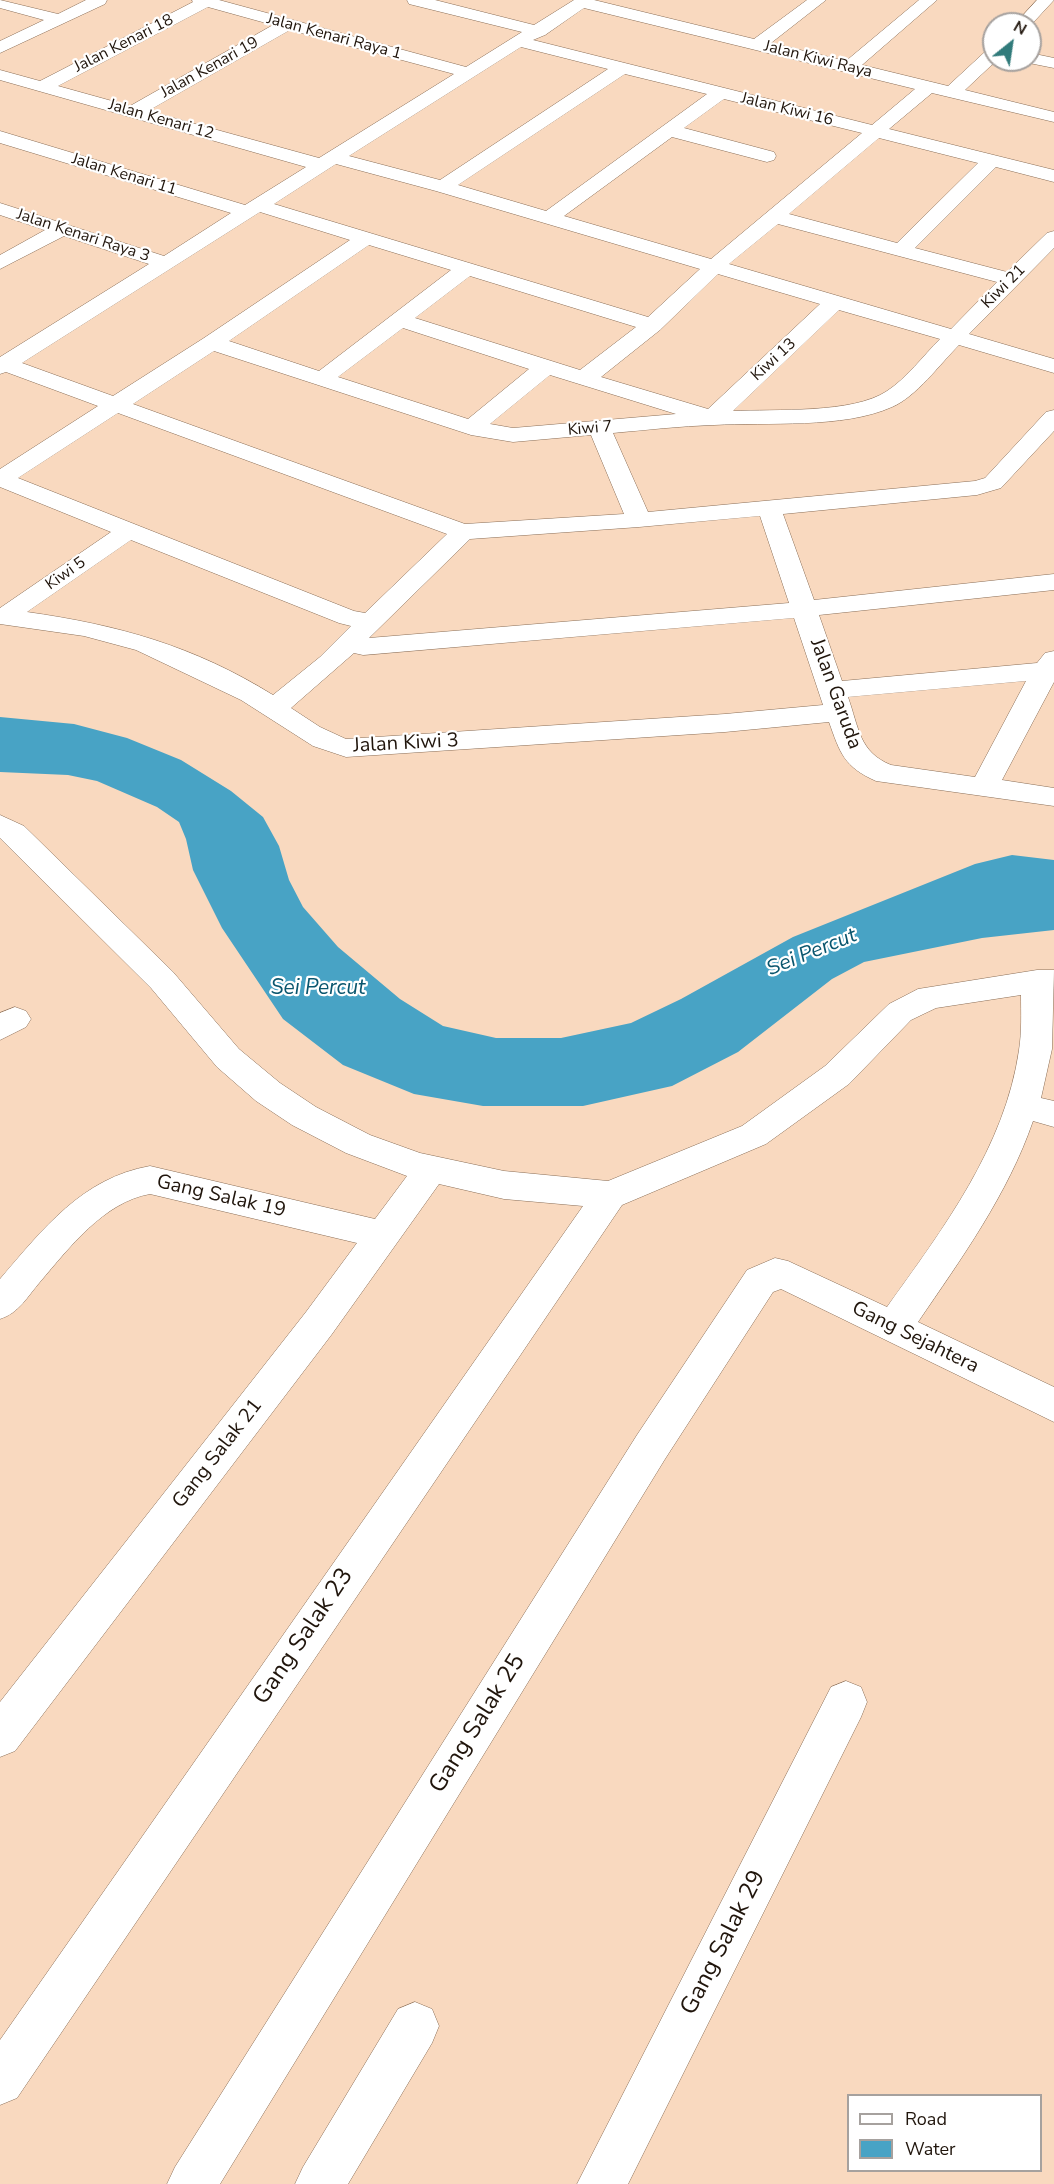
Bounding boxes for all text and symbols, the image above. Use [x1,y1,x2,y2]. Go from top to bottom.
street label: Jalan Kenari Raya 1 [264,10,404,64]
street label: Jalan Kenari 18 [71,11,177,77]
north arrow [982,12,1042,72]
text: N [1009,16,1031,41]
street label: Jalan Kenari 19 [158,33,262,103]
street label: Jalan Kiwi Raya [762,37,874,83]
street label: Jalan Kiwi 16 [739,89,835,131]
street label: Jalan Kenari 12 [106,96,216,144]
street label: Jalan Kenari 11 [69,150,179,200]
street label: Jalan Kenari Raya 3 [14,205,152,267]
street label: Kiwi 21 [978,261,1030,313]
street label: Kiwi 13 [748,334,800,386]
street label: Kiwi 7 [567,417,613,441]
street label: Kiwi 5 [42,553,90,595]
street label: Jalan Garuda [804,635,866,753]
street label: Jalan Kiwi 3 [353,729,459,759]
water label: Sei Percut [763,924,861,982]
water label: Sei Percut [271,976,365,1002]
street label: Gang Salak 19 [154,1170,288,1224]
street label: Gang Sejahtera [848,1297,982,1379]
street label: Gang Salak 21 [168,1395,268,1513]
street label: Gang Salak 23 [248,1563,360,1711]
street label: Gang Salak 25 [424,1649,532,1799]
street label: Gang Salak 29 [675,1866,773,2020]
legend [847,2094,1042,2172]
text: Road [905,2107,947,2131]
text: Water [905,2137,956,2161]

